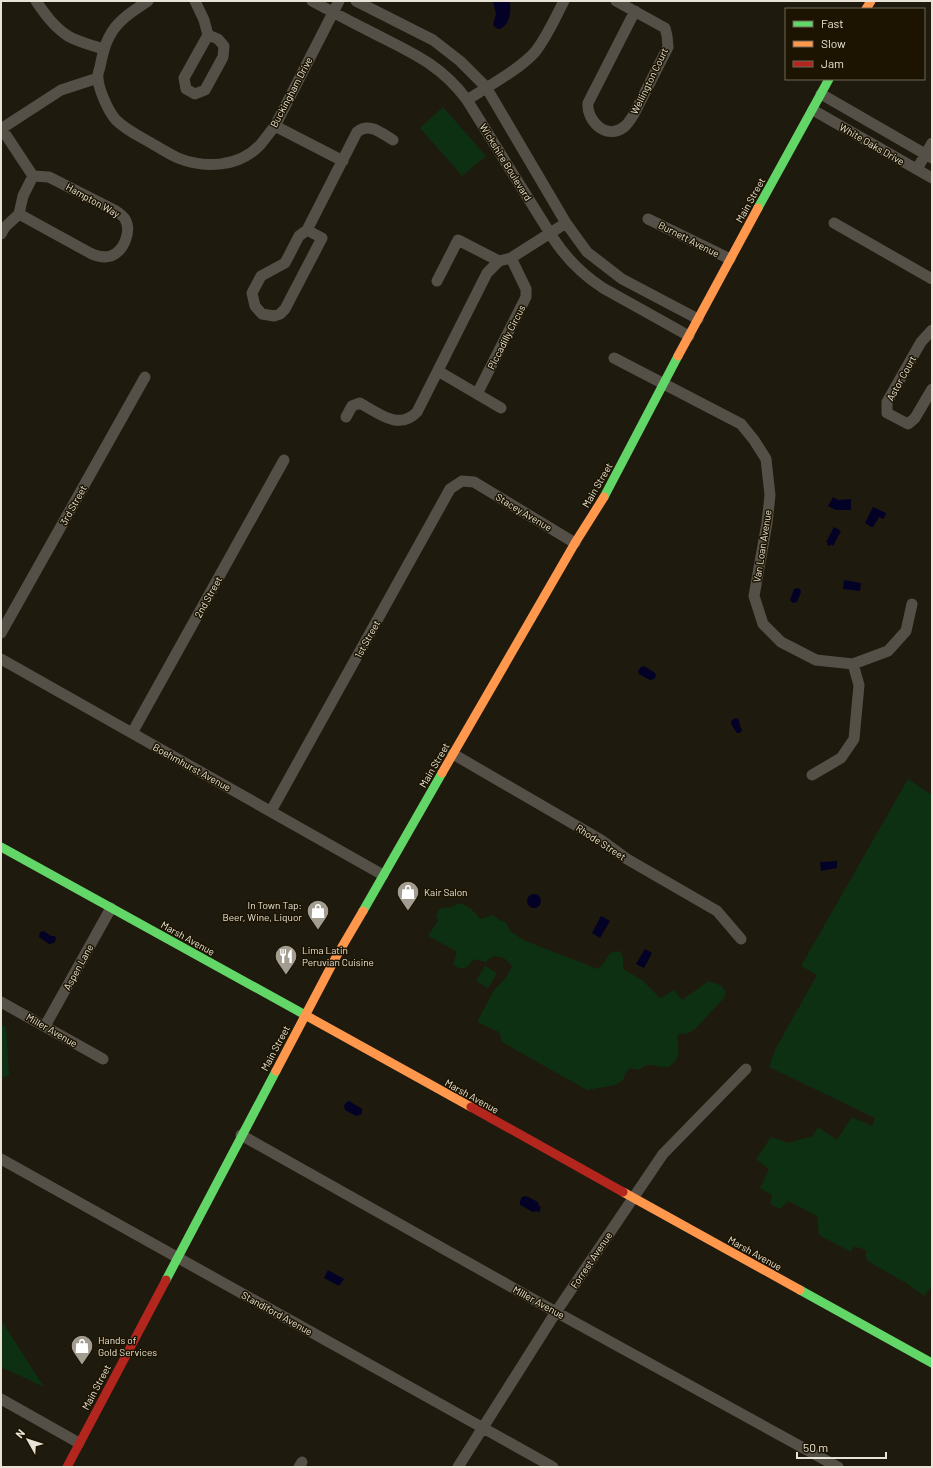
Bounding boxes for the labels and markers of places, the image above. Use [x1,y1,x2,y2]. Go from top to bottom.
shop icon: Kair Salon [395,879,421,912]
place label: Kair Salon [424,886,467,898]
shop icon: In Town Tap: Beer, Wine, Liquor [305,898,331,931]
place label: In Town Tap: Beer, Wine, Liquor [223,899,302,923]
restaurant icon: Lima Latin Peruvian Cuisine [273,943,299,976]
place label: Lima Latin Peruvian Cuisine [302,944,374,968]
shop icon: Hands of Gold Services [69,1333,95,1366]
place label: Hands of Gold Services [98,1334,157,1358]

